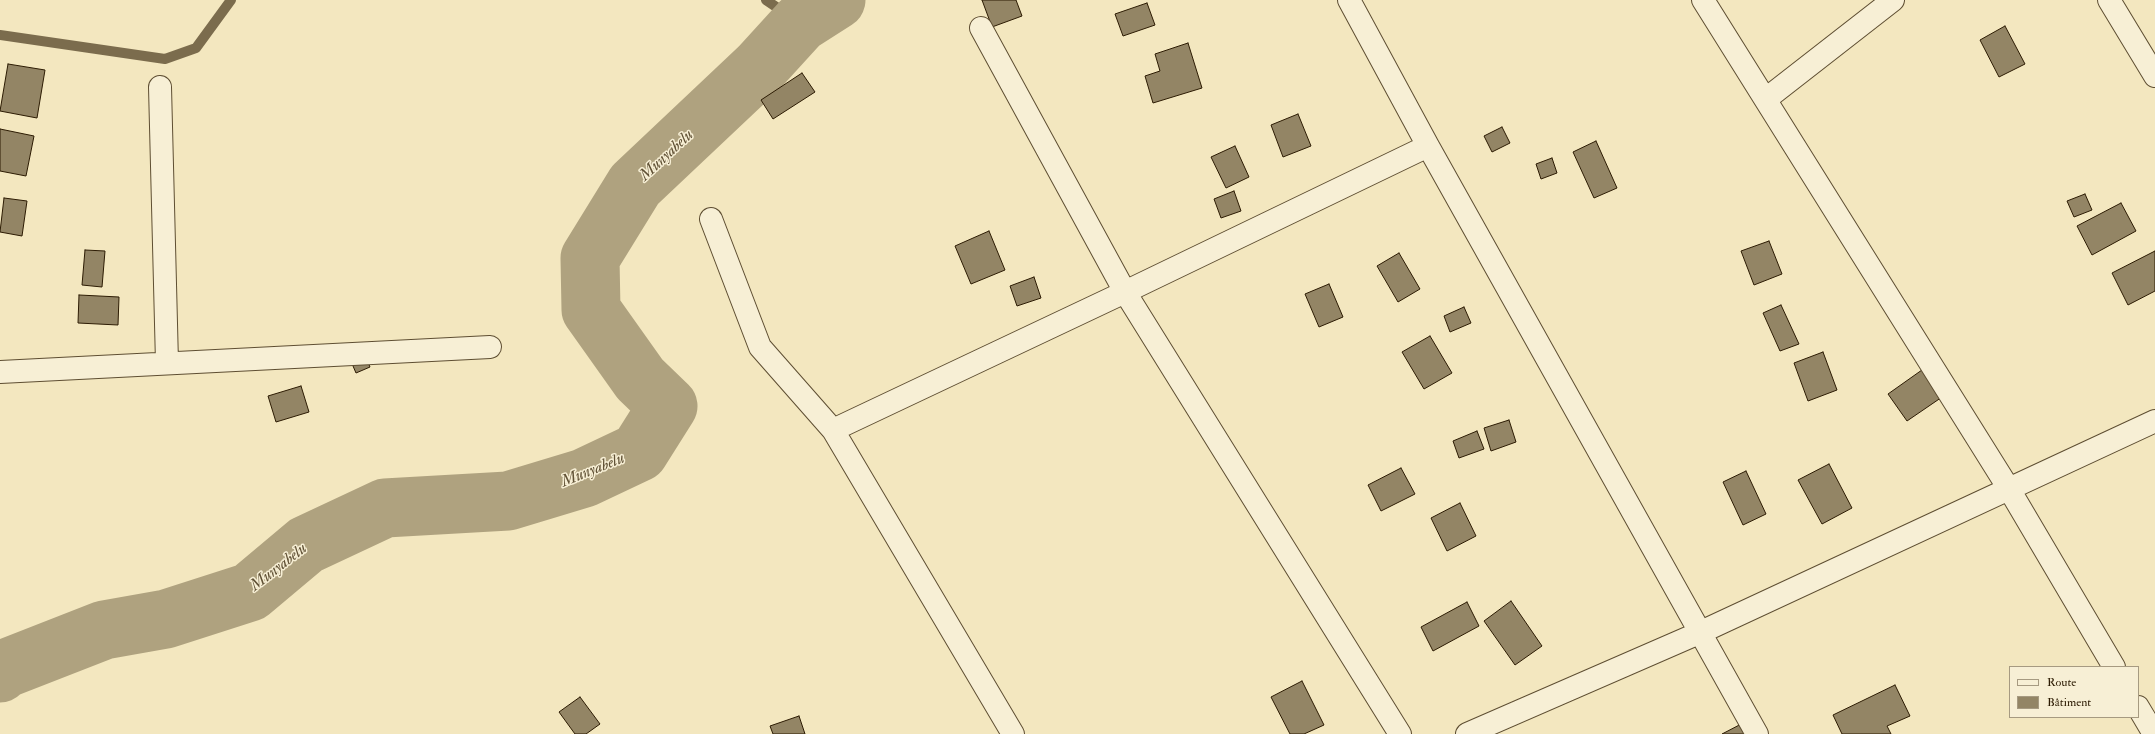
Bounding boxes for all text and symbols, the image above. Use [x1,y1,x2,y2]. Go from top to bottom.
water label: Munyabelu [636,126,698,186]
water label: Munyabelu [558,450,628,492]
water label: Munyabelu [247,540,311,596]
legend [2009,666,2139,718]
text: Route [2047,675,2076,690]
text: Bâtiment [2047,695,2091,710]

